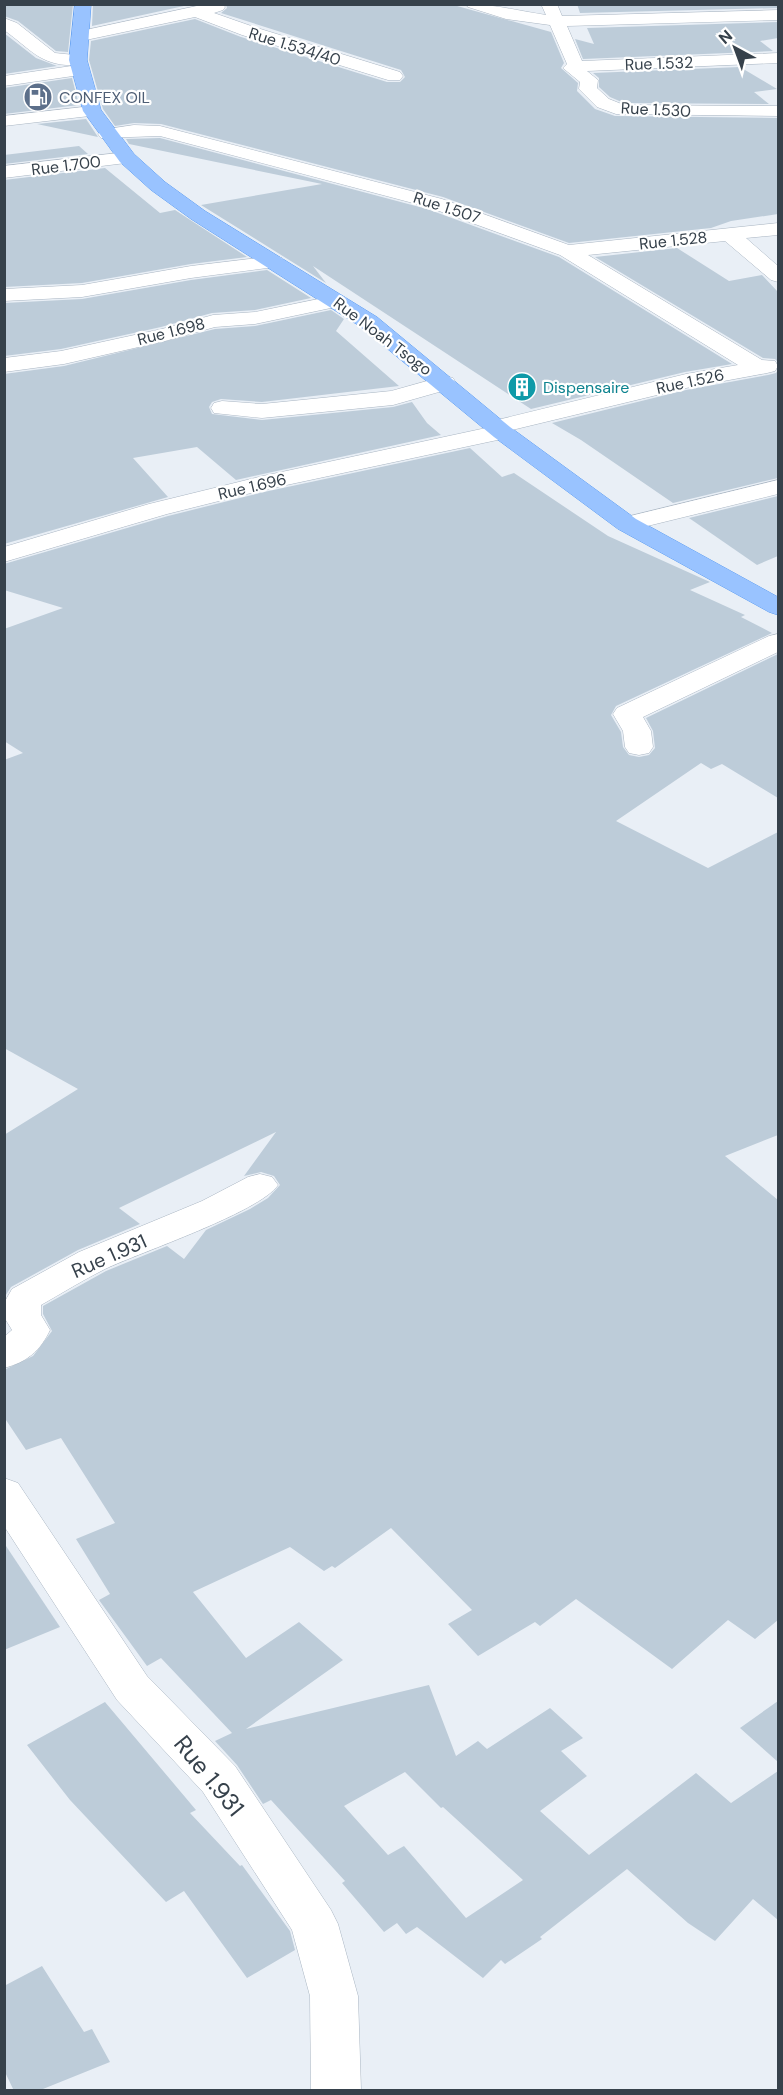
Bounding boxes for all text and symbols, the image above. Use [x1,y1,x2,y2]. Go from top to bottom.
north arrow [705,18,765,78]
street label: Rue 1.534/40 [246,23,343,70]
text: N [714,25,737,49]
street label: Rue 1.532 [624,52,694,75]
fuel station icon: CONFEX OIL [22,81,54,113]
place label: CONFEX OIL [59,87,150,108]
street label: Rue 1.530 [620,97,692,122]
street label: Rue 1.700 [30,151,102,180]
street label: Rue 1.507 [411,187,483,228]
street label: Rue 1.528 [638,226,708,255]
street label: Rue Noah Tsogo [329,293,436,380]
street label: Rue 1.698 [135,313,207,350]
street label: Rue 1.526 [654,364,726,399]
building icon: Dispensaire [506,371,538,403]
place label: Dispensaire [543,377,629,398]
street label: Rue 1.696 [216,468,288,505]
street label: Rue 1.931 [67,1228,151,1284]
street label: Rue 1.931 [167,1729,251,1823]

